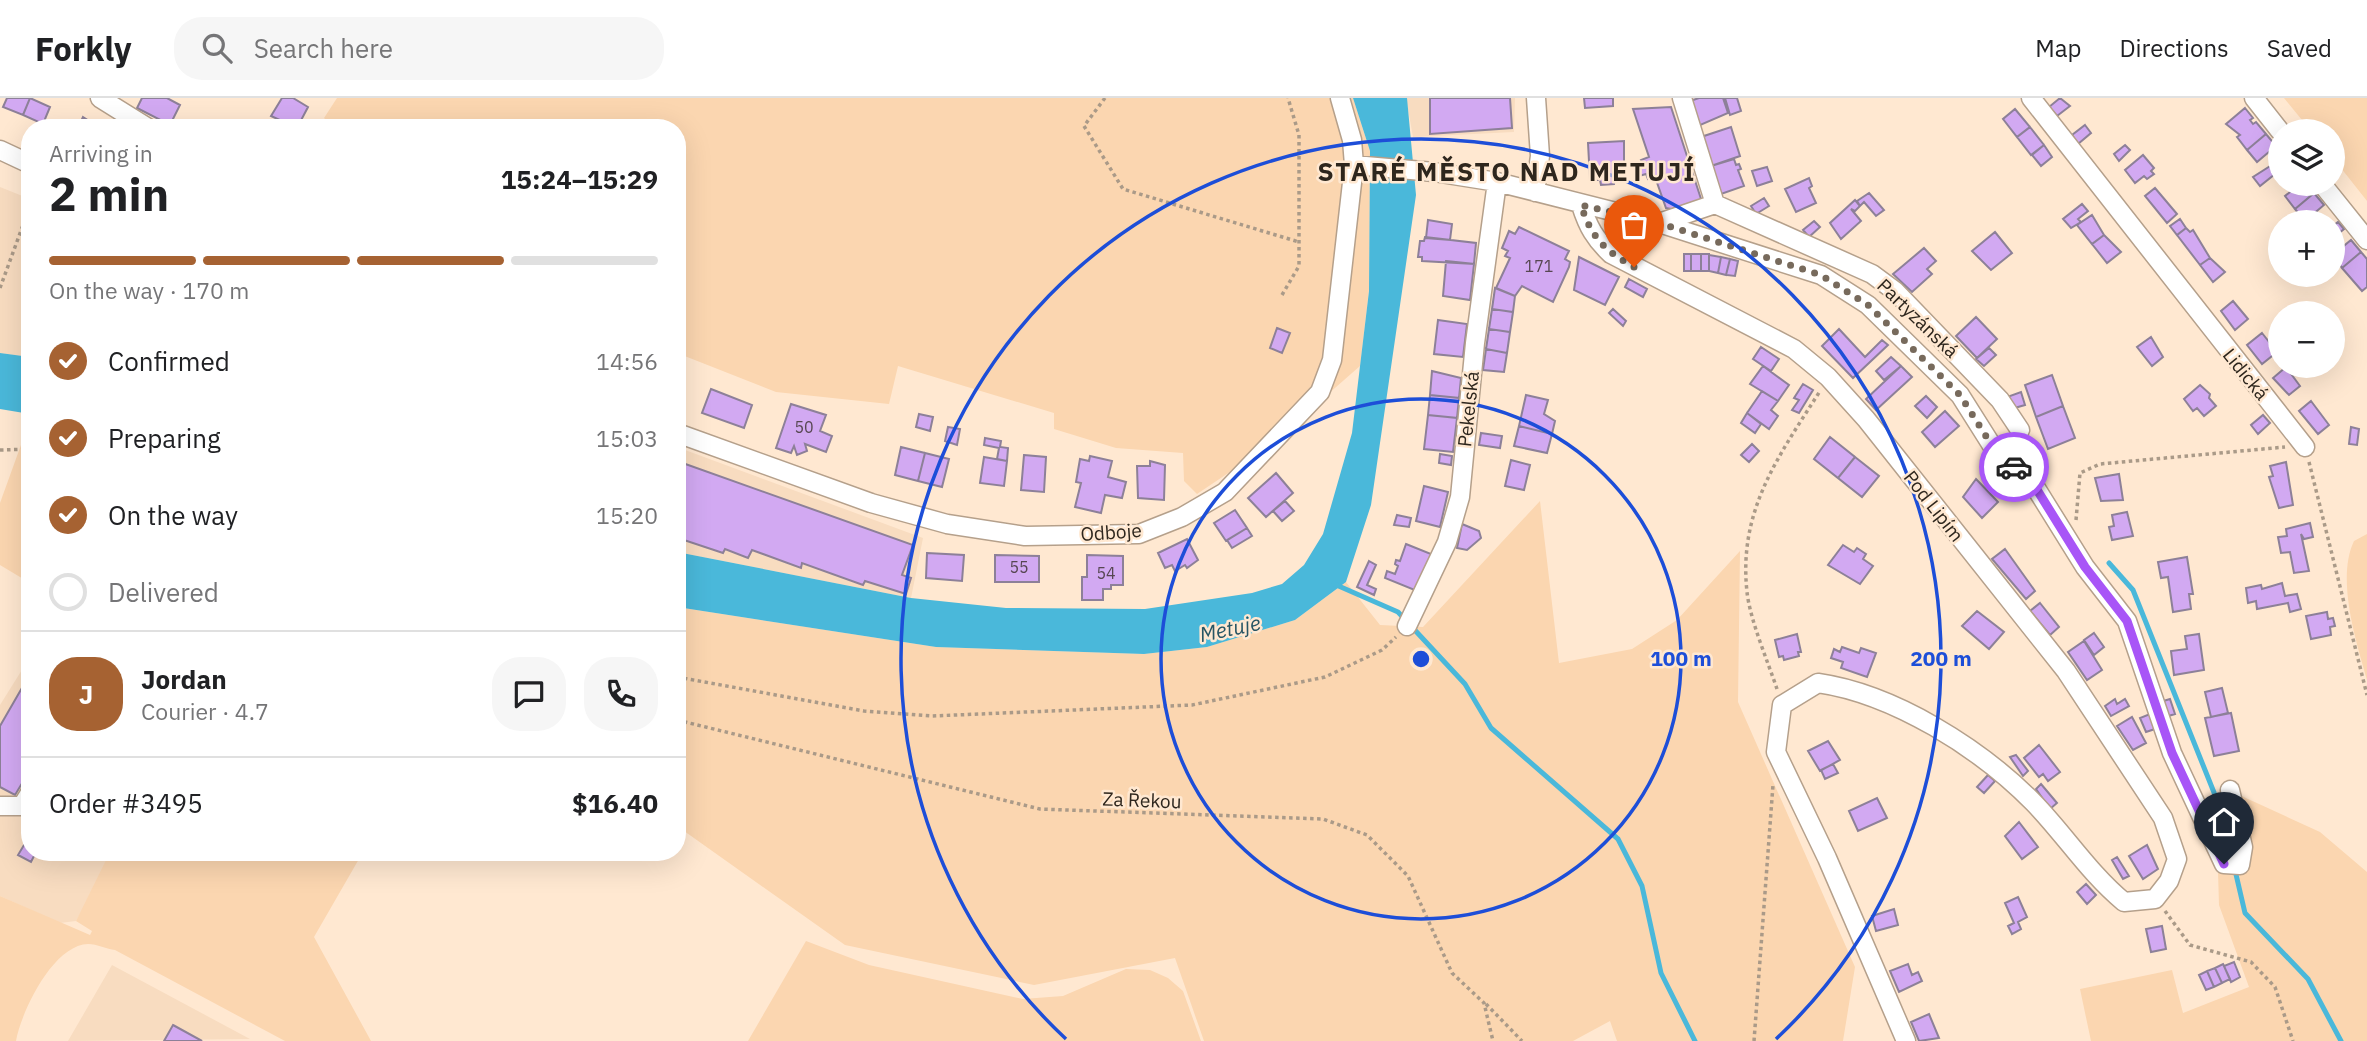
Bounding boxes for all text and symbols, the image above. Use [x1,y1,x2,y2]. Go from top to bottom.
search box [174,17,664,80]
text: Forkly [35,27,132,70]
icon: search [198,29,236,67]
text: Search here [254,31,393,65]
text: Map [2035,32,2081,64]
text: Directions [2119,32,2229,64]
text: Saved [2267,32,2332,64]
map controls [2268,119,2345,378]
button: layers [2268,119,2345,196]
text: Arriving in [49,138,153,168]
district label: STARÉ MĚSTO NAD METUJÍ [1318,154,1696,188]
text: 15:24–15:29 [501,162,658,196]
text: 2 min [49,164,169,224]
pin [1604,195,1664,267]
icon: bag [1615,206,1653,244]
button: + [2268,210,2345,287]
house number: 171 [1525,256,1553,276]
street label: Partyzánská [1872,273,1964,363]
text: On the way · 170 m [49,275,249,305]
button: − [2268,301,2345,378]
icon: check [49,342,87,380]
street label: Lidická [2218,343,2274,405]
text: Confirmed [108,344,230,378]
text: 14:56 [596,346,658,376]
street label: Pekelská [1452,370,1484,448]
house number: 50 [794,417,814,437]
icon: check [49,419,87,457]
text: Preparing [108,421,221,455]
text: 15:03 [596,423,658,453]
courier [1979,432,2049,502]
icon: car [1995,448,2033,486]
street label: Pod Lipím [1899,466,1969,546]
icon: check [49,496,87,534]
text: On the way [108,498,238,532]
text: 15:20 [596,500,658,530]
street label: Odboje [1080,518,1142,546]
house number: 55 [1009,557,1029,577]
house number: 54 [1096,563,1116,583]
text: Delivered [108,575,219,609]
water label: Metuje [1197,608,1263,648]
text: 100 m [1650,644,1712,672]
text: 200 m [1910,644,1972,672]
centre of rings [1409,647,1433,671]
button: chat [492,657,566,731]
button: phone [584,657,658,731]
text: Jordan [141,662,227,696]
text: J [79,677,93,711]
text: Courier · 4.7 [141,696,269,726]
text: Order #3495 [49,786,203,820]
text: $16.40 [572,786,658,820]
street label: Za Řekou [1102,787,1182,813]
pin [2194,792,2254,864]
icon: home [2205,803,2243,841]

